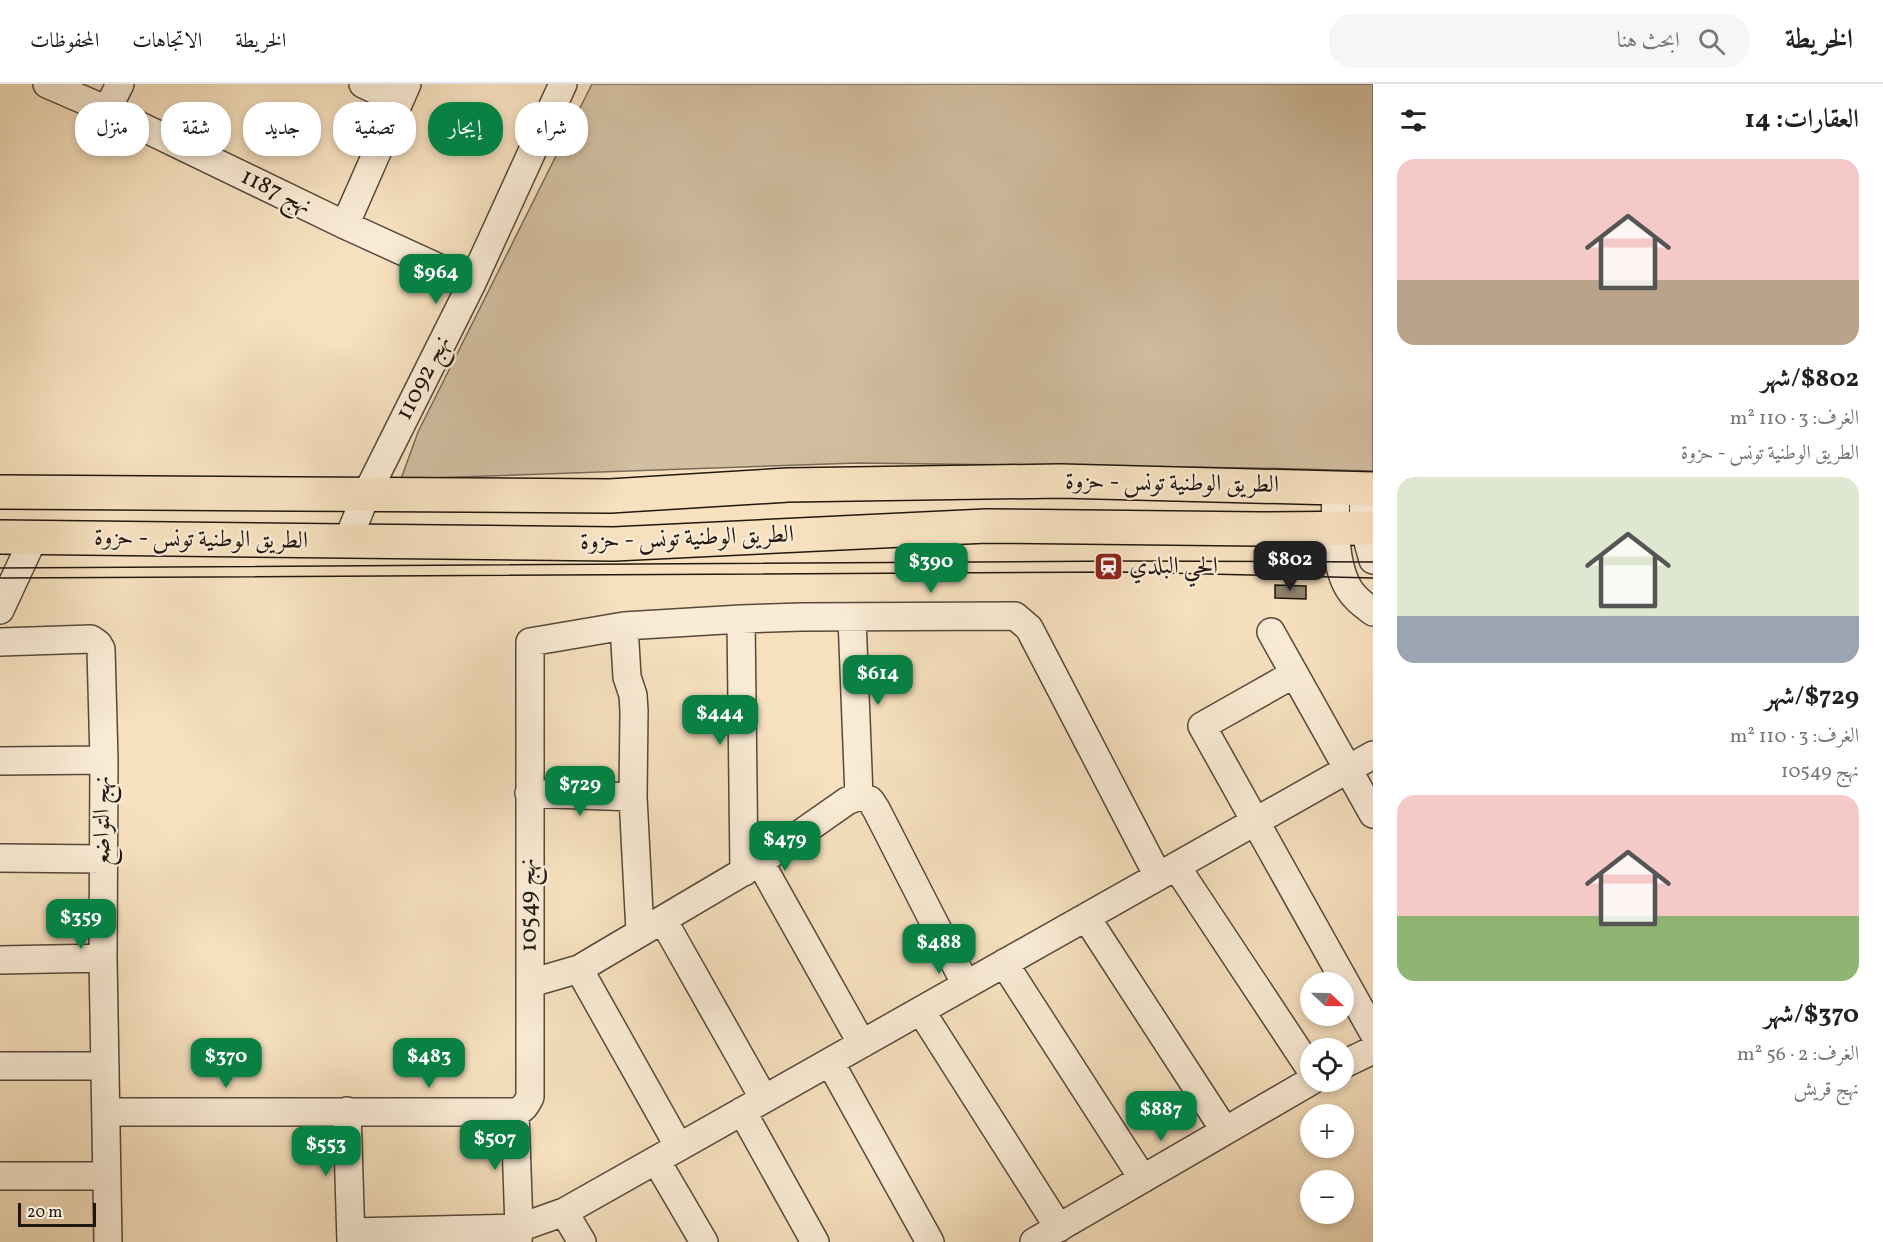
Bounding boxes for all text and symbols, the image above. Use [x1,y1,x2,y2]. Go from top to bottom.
search box [1329,14,1749,68]
text: الخريطة [1785,21,1853,60]
icon: search [1695,25,1728,58]
text: ابحث هنا [1617,26,1680,57]
text: المحفوظات [30,27,99,56]
text: الاتجاهات [132,27,202,56]
text: الخريطة [235,27,286,56]
chip: منزل [75,102,149,156]
chip: شقة [161,102,231,156]
chip: جديد [243,102,321,156]
chip: تصفية [333,102,416,156]
chip: إيجار [428,102,503,156]
chip: شراء [515,102,588,156]
text: العقارات: 14 [1745,102,1859,138]
icon: filters [1397,104,1430,137]
street label: نهج 1187 [234,160,317,226]
icon: home [1574,198,1682,306]
pin: $964 [400,254,472,305]
text: $964 [413,259,459,287]
street label: نهج 11092 [388,330,462,427]
text: $802/شهر [1761,361,1859,397]
text: الغرف: 3 · 110 m² [1730,405,1859,433]
text: الطريق الوطنية تونس - حزوة [1681,440,1859,468]
street label: الطريق الوطنية تونس - حزوة [1065,465,1279,503]
icon: home [1574,516,1682,624]
street label: الطريق الوطنية تونس - حزوة [579,518,795,560]
street label: الطريق الوطنية تونس - حزوة [94,521,308,559]
pin: $802 [1254,541,1326,592]
pin: $390 [895,543,967,594]
text: $802 [1268,546,1312,574]
text: $390 [909,548,953,576]
place label: الحي البلدي [1129,550,1218,588]
station icon: الحي البلدي [1092,551,1124,583]
pin: $614 [842,655,914,706]
text: $614 [857,660,899,688]
text: $729/شهر [1765,679,1859,715]
pin: $444 [684,695,756,746]
text: $444 [696,700,744,728]
text: الغرف: 3 · 110 m² [1730,723,1859,751]
text: نهج 10549 [1781,758,1859,786]
pin: $729 [544,766,616,817]
text: $729 [559,771,601,799]
street label: نهج التواضع [86,776,123,866]
pin: $479 [749,821,821,872]
text: $479 [763,826,807,854]
icon: home [1574,834,1682,942]
street label: نهج 10549 [511,858,549,952]
pin: $359 [45,899,117,950]
text: $359 [60,904,102,932]
pin: $488 [903,924,975,975]
text: $488 [917,929,961,957]
north arrow [1300,972,1354,1026]
map controls [1300,972,1354,1224]
text: $370/شهر [1764,997,1859,1033]
pin: $370 [190,1038,262,1089]
pin: $483 [393,1038,465,1089]
button: locate [1300,1038,1354,1092]
text: الغرف: 2 · 56 m² [1737,1041,1859,1069]
text: $370 [205,1043,247,1071]
text: $483 [407,1043,451,1071]
text: نهج قريش [1794,1076,1859,1104]
pin: $887 [1125,1091,1197,1142]
text: $887 [1140,1096,1182,1124]
button: + [1300,1104,1354,1158]
pin: $507 [459,1120,531,1171]
text: $507 [474,1125,516,1153]
pin: $553 [290,1126,362,1177]
text: $553 [306,1131,346,1159]
button: − [1300,1170,1354,1224]
scale bar [18,1200,96,1228]
text: 20 m [27,1202,62,1224]

